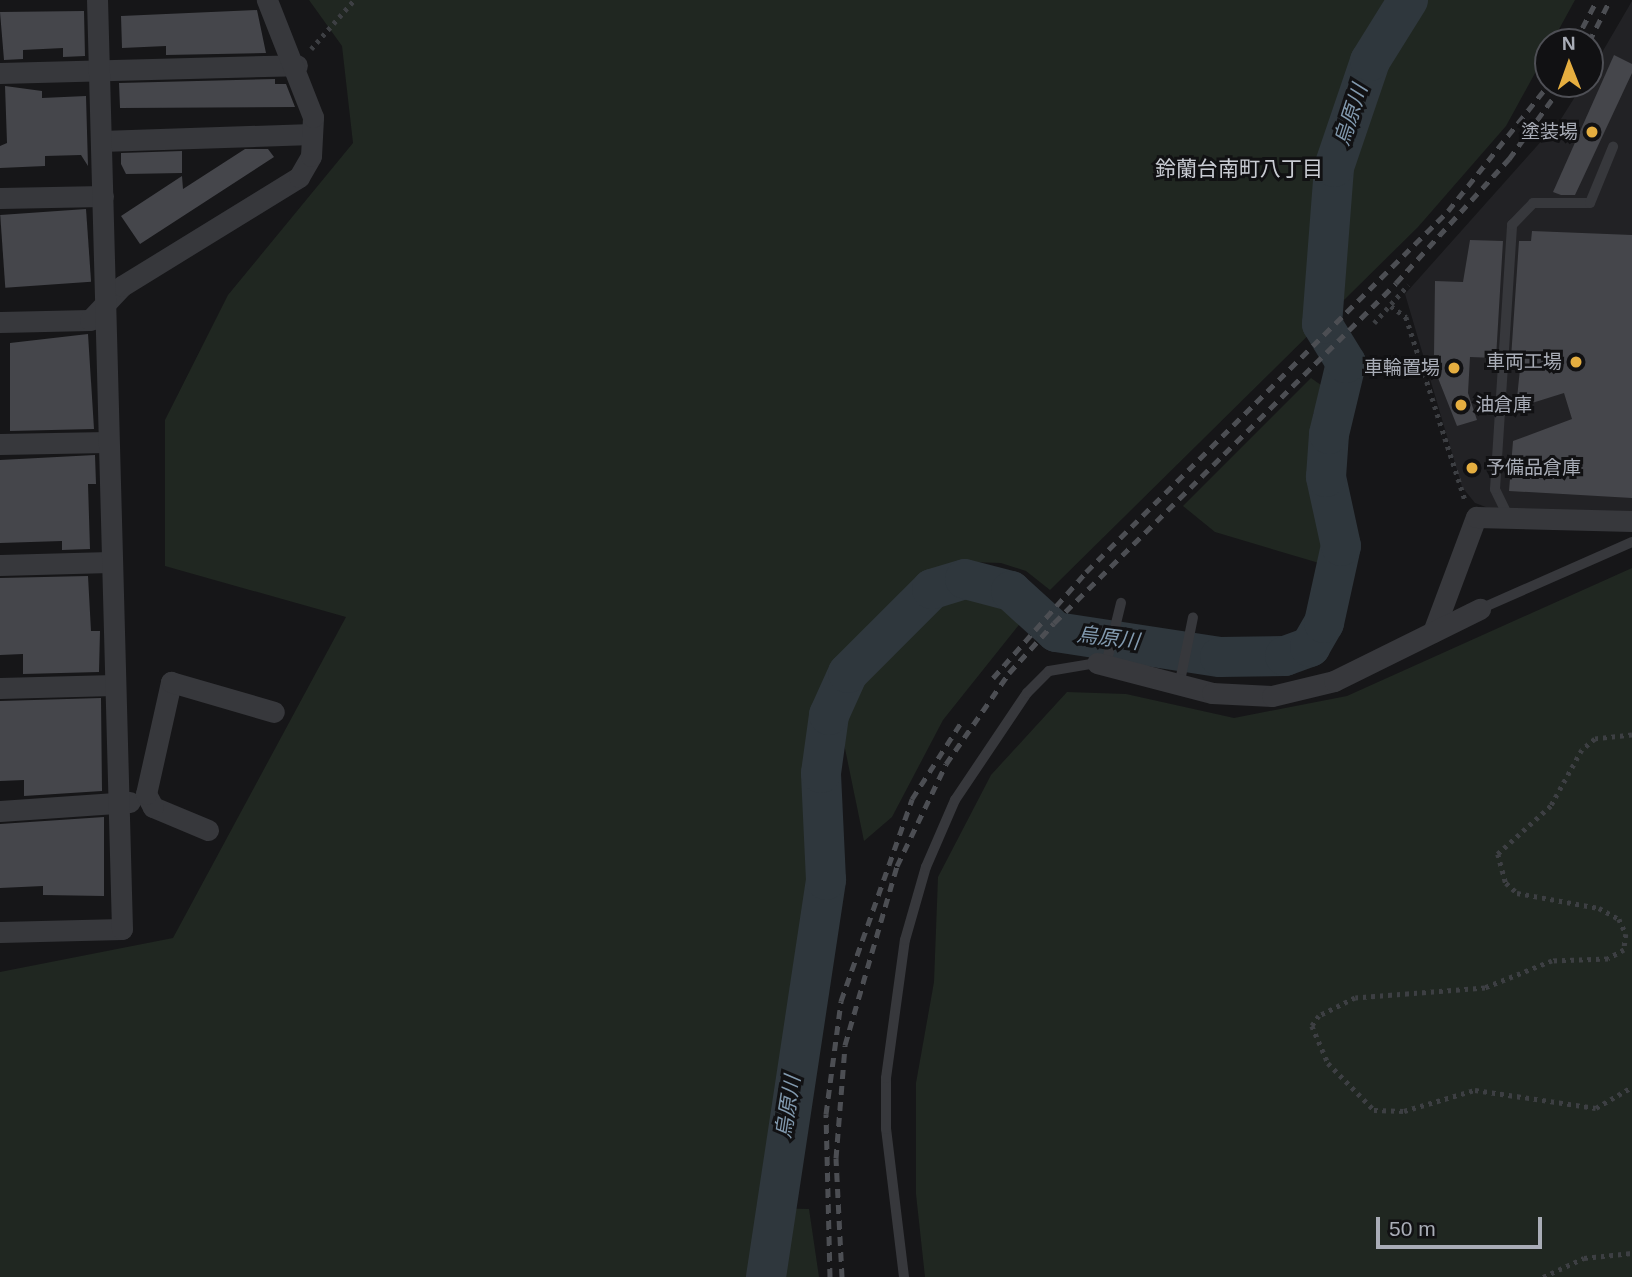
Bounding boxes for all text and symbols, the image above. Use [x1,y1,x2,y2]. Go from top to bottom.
north arrow [1534,28,1604,98]
text: N [1562,33,1576,54]
water label: 烏原川 [1329,81,1373,149]
place label: 塗装場 [1521,121,1578,143]
marker: 塗装場 [1584,124,1600,140]
district label: 鈴蘭台南町八丁目 [1155,156,1323,182]
place label: 車両工場 [1486,351,1562,373]
marker: 車両工場 [1568,354,1584,370]
place label: 車輪置場 [1364,357,1440,379]
marker: 車輪置場 [1446,360,1462,376]
place label: 油倉庫 [1475,394,1532,416]
marker: 油倉庫 [1453,397,1469,413]
place label: 予備品倉庫 [1486,457,1581,479]
marker: 予備品倉庫 [1464,460,1480,476]
water label: 烏原川 [1075,622,1141,654]
water label: 烏原川 [771,1074,805,1140]
scale bar [1380,1204,1546,1248]
text: 50 m [1389,1217,1436,1240]

